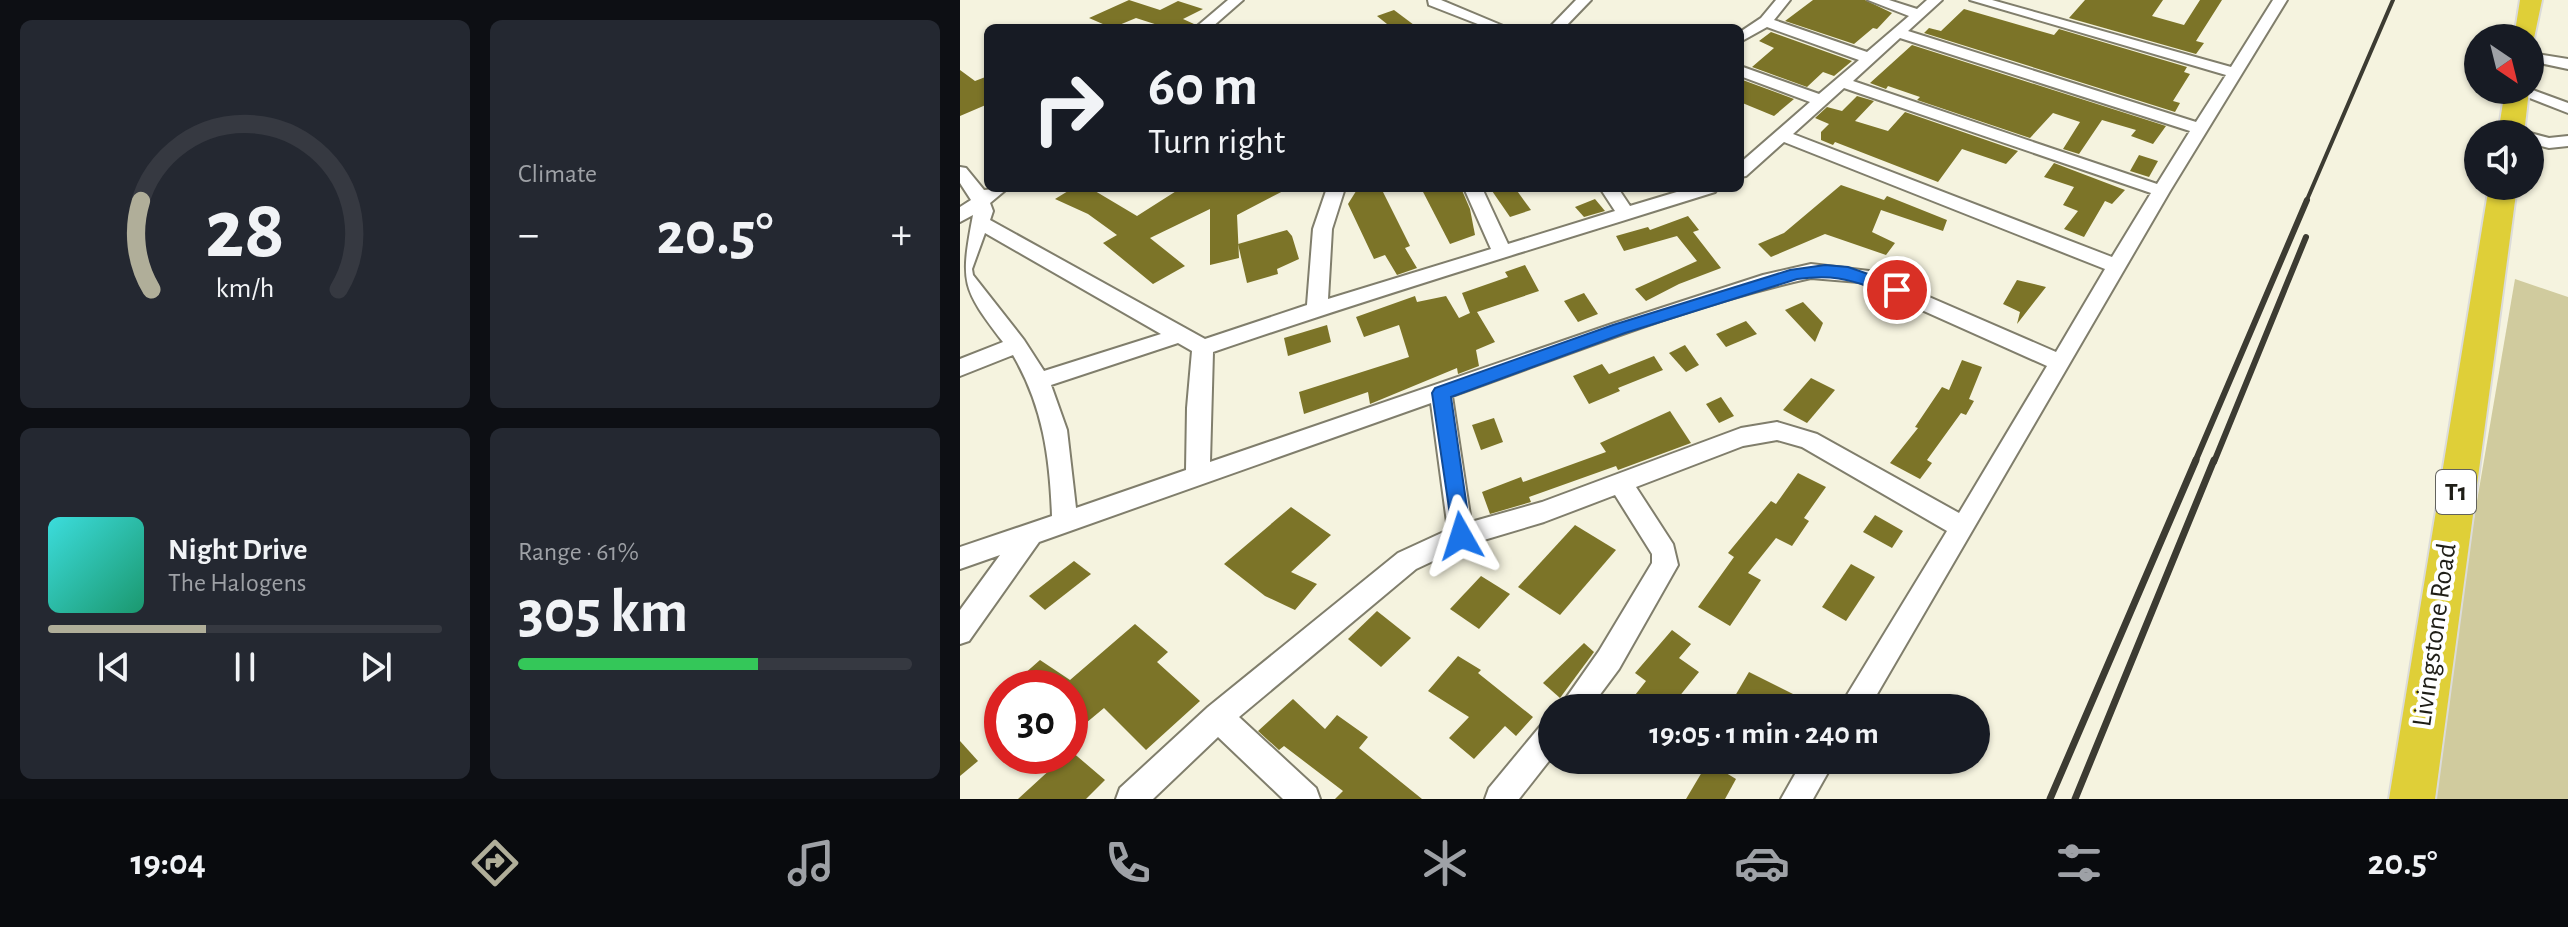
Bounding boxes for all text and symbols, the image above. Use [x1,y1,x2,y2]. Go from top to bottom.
north arrow [2464,24,2544,104]
map controls [2464,24,2544,200]
icon: right [1016,56,1120,160]
text: 60 m [1148,59,1258,115]
button: sound [2464,120,2544,200]
text: Turn right [1148,124,1285,160]
text: Climate [518,161,597,187]
text: 28 [205,188,285,272]
text: 20.5° [657,205,773,265]
text: − [518,213,539,257]
text: + [891,213,912,257]
pin [1863,256,1931,324]
icon: arrive [1875,268,1919,312]
text: km/h [216,274,274,303]
road number: T1 [2436,470,2476,514]
position arrow [1419,494,1503,578]
text: Night Drive [168,535,307,565]
text: Range · 61% [518,539,639,565]
street label: Livingstone Road [2408,541,2462,729]
text: The Halogens [168,570,306,596]
text: 305 km [518,583,688,643]
icon: previous [92,645,136,689]
icon: pause [223,645,267,689]
icon: next [354,645,398,689]
speed limit sign: 30 [984,670,1088,774]
text: 19:05 · 1 min · 240 m [1649,719,1879,749]
icon: directions [467,835,523,891]
icon: music [783,835,839,891]
icon: phone [1100,835,1156,891]
icon: climate [1417,835,1473,891]
icon: car [1734,835,1790,891]
icon: filters [2051,835,2107,891]
text: 19:04 [130,845,206,881]
text: 20.5° [2367,845,2438,881]

